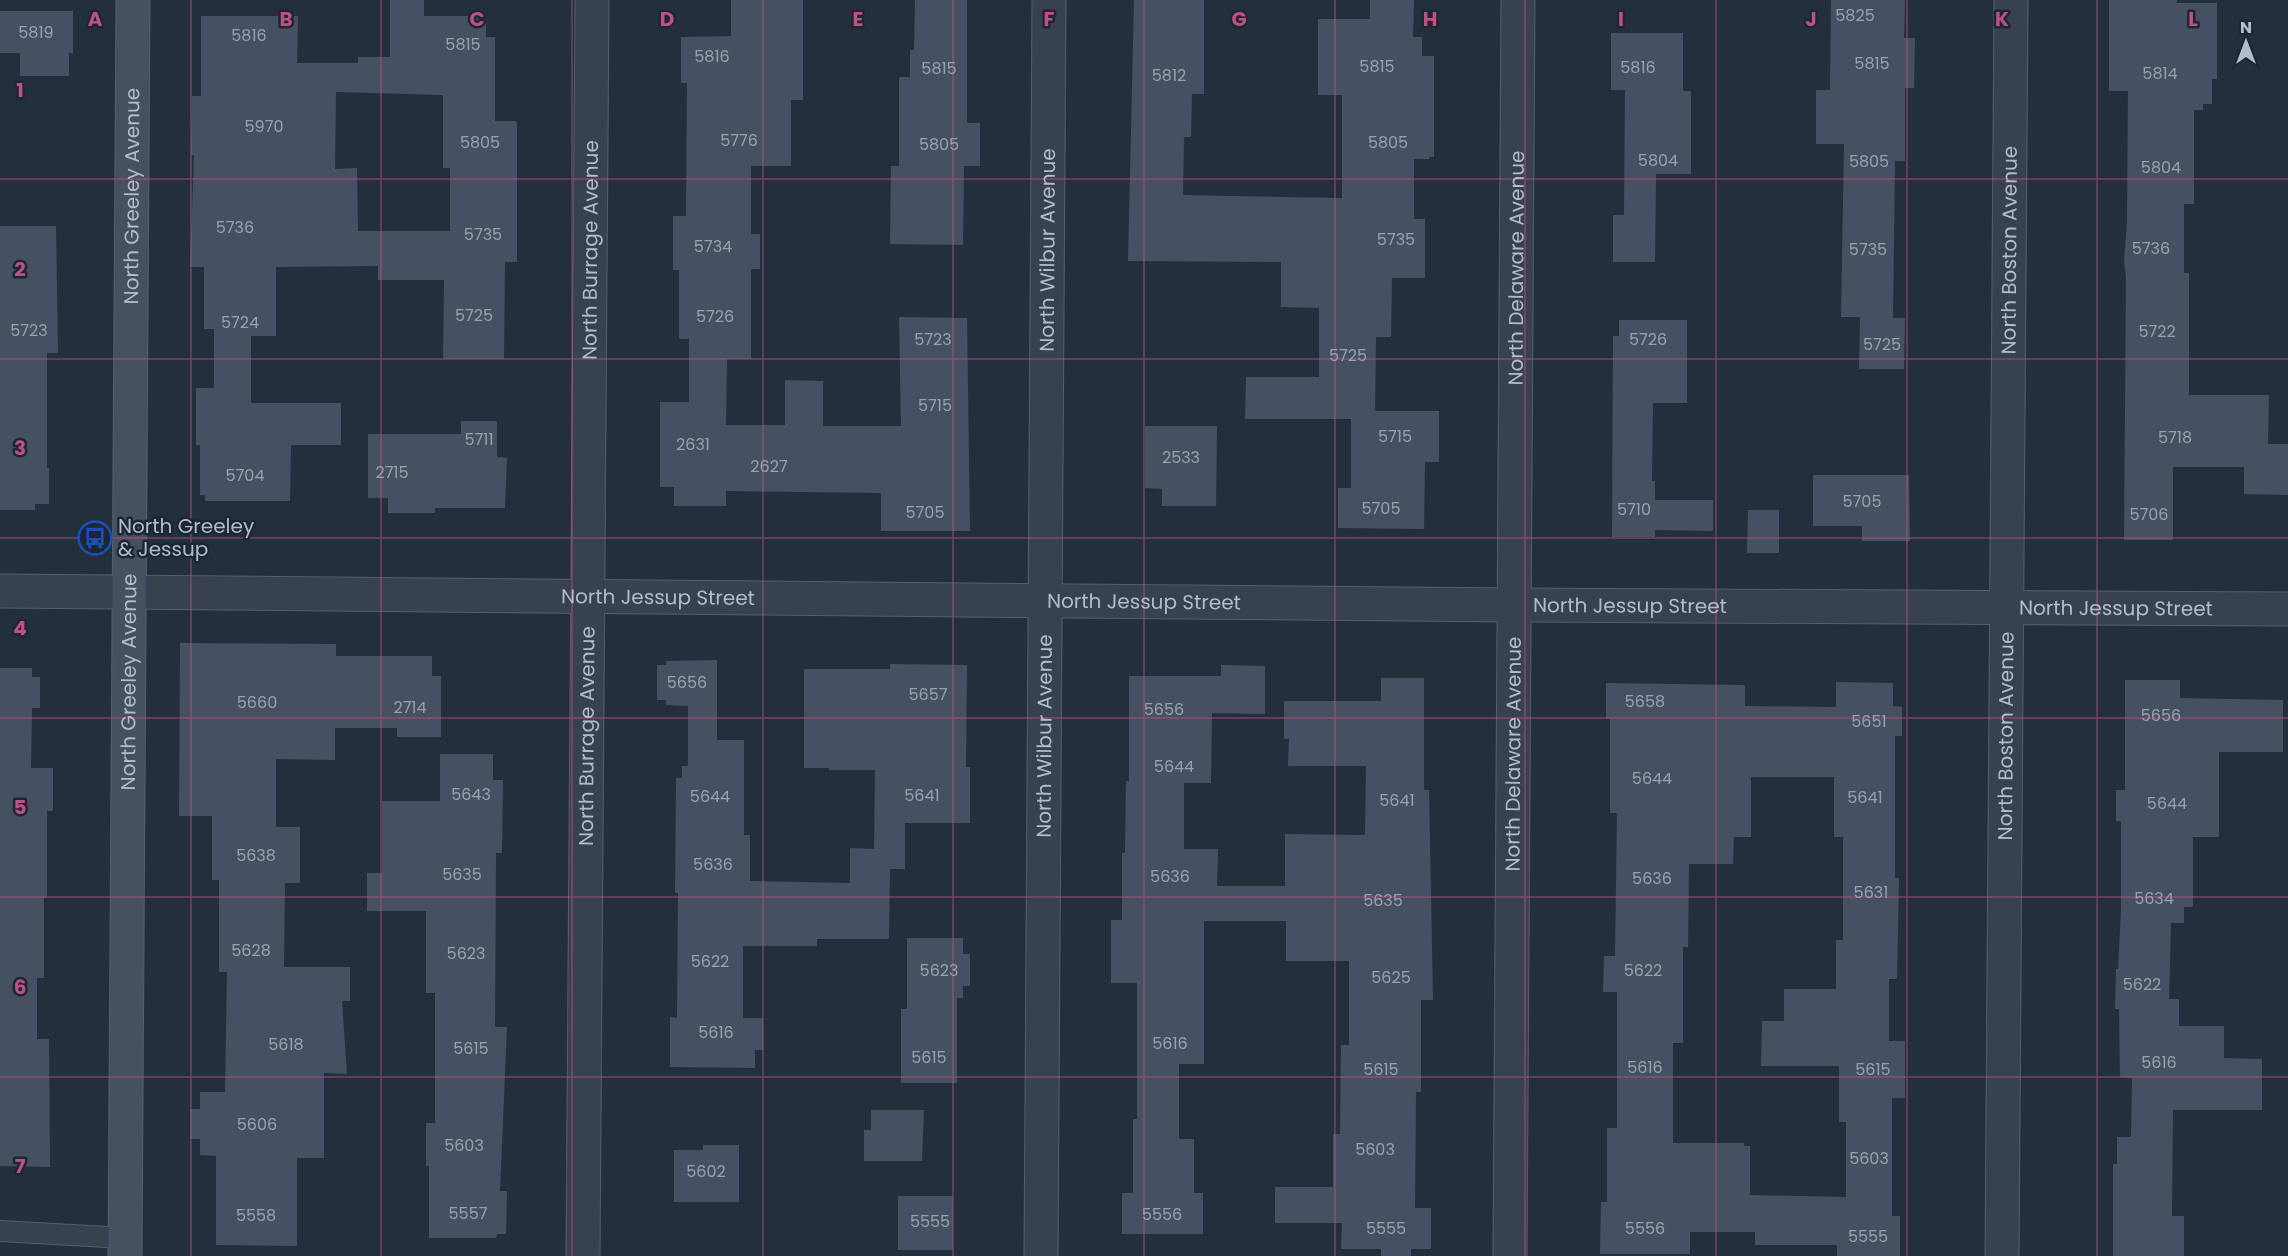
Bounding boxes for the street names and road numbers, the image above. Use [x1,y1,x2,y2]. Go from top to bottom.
street label: North Greeley Avenue [117,88,146,304]
street label: North Burrage Avenue [575,140,605,360]
street label: North Boston Avenue [1994,146,2024,354]
street label: North Wilbur Avenue [1033,148,1062,352]
street label: North Delaware Avenue [1502,150,1531,386]
street label: North Greeley Avenue [114,574,143,790]
street label: North Jessup Street [561,582,755,612]
street label: North Jessup Street [1047,587,1241,616]
street label: North Jessup Street [1533,591,1727,620]
street label: North Jessup Street [2019,594,2213,623]
street label: North Burrage Avenue [572,626,602,846]
street label: North Boston Avenue [1991,632,2020,840]
street label: North Wilbur Avenue [1030,634,1059,838]
street label: North Delaware Avenue [1498,636,1528,872]

